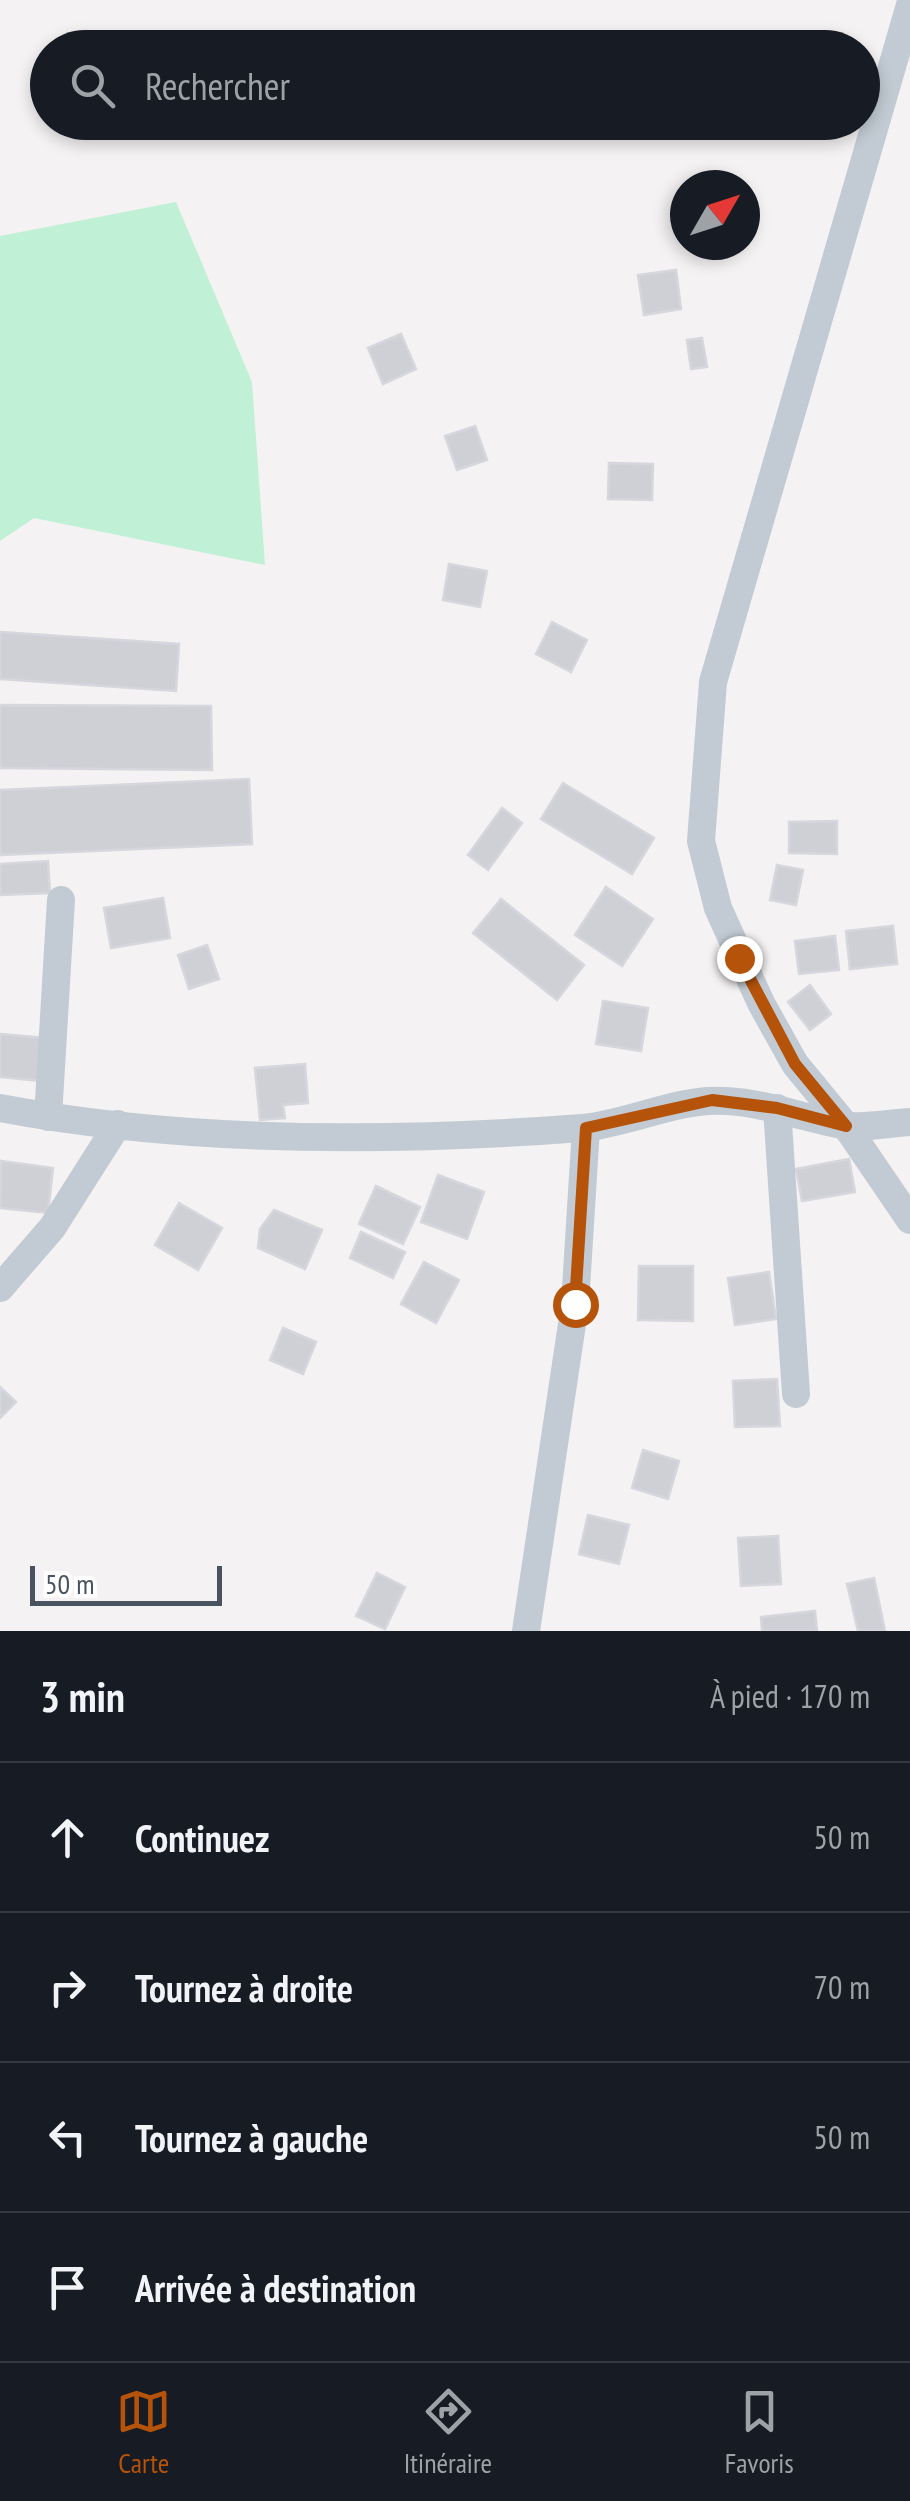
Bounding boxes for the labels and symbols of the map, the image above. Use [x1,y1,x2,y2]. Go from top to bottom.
north arrow [670,170,760,260]
route end [717,936,763,982]
route start [553,1282,599,1328]
scale bar [30,1561,222,1606]

